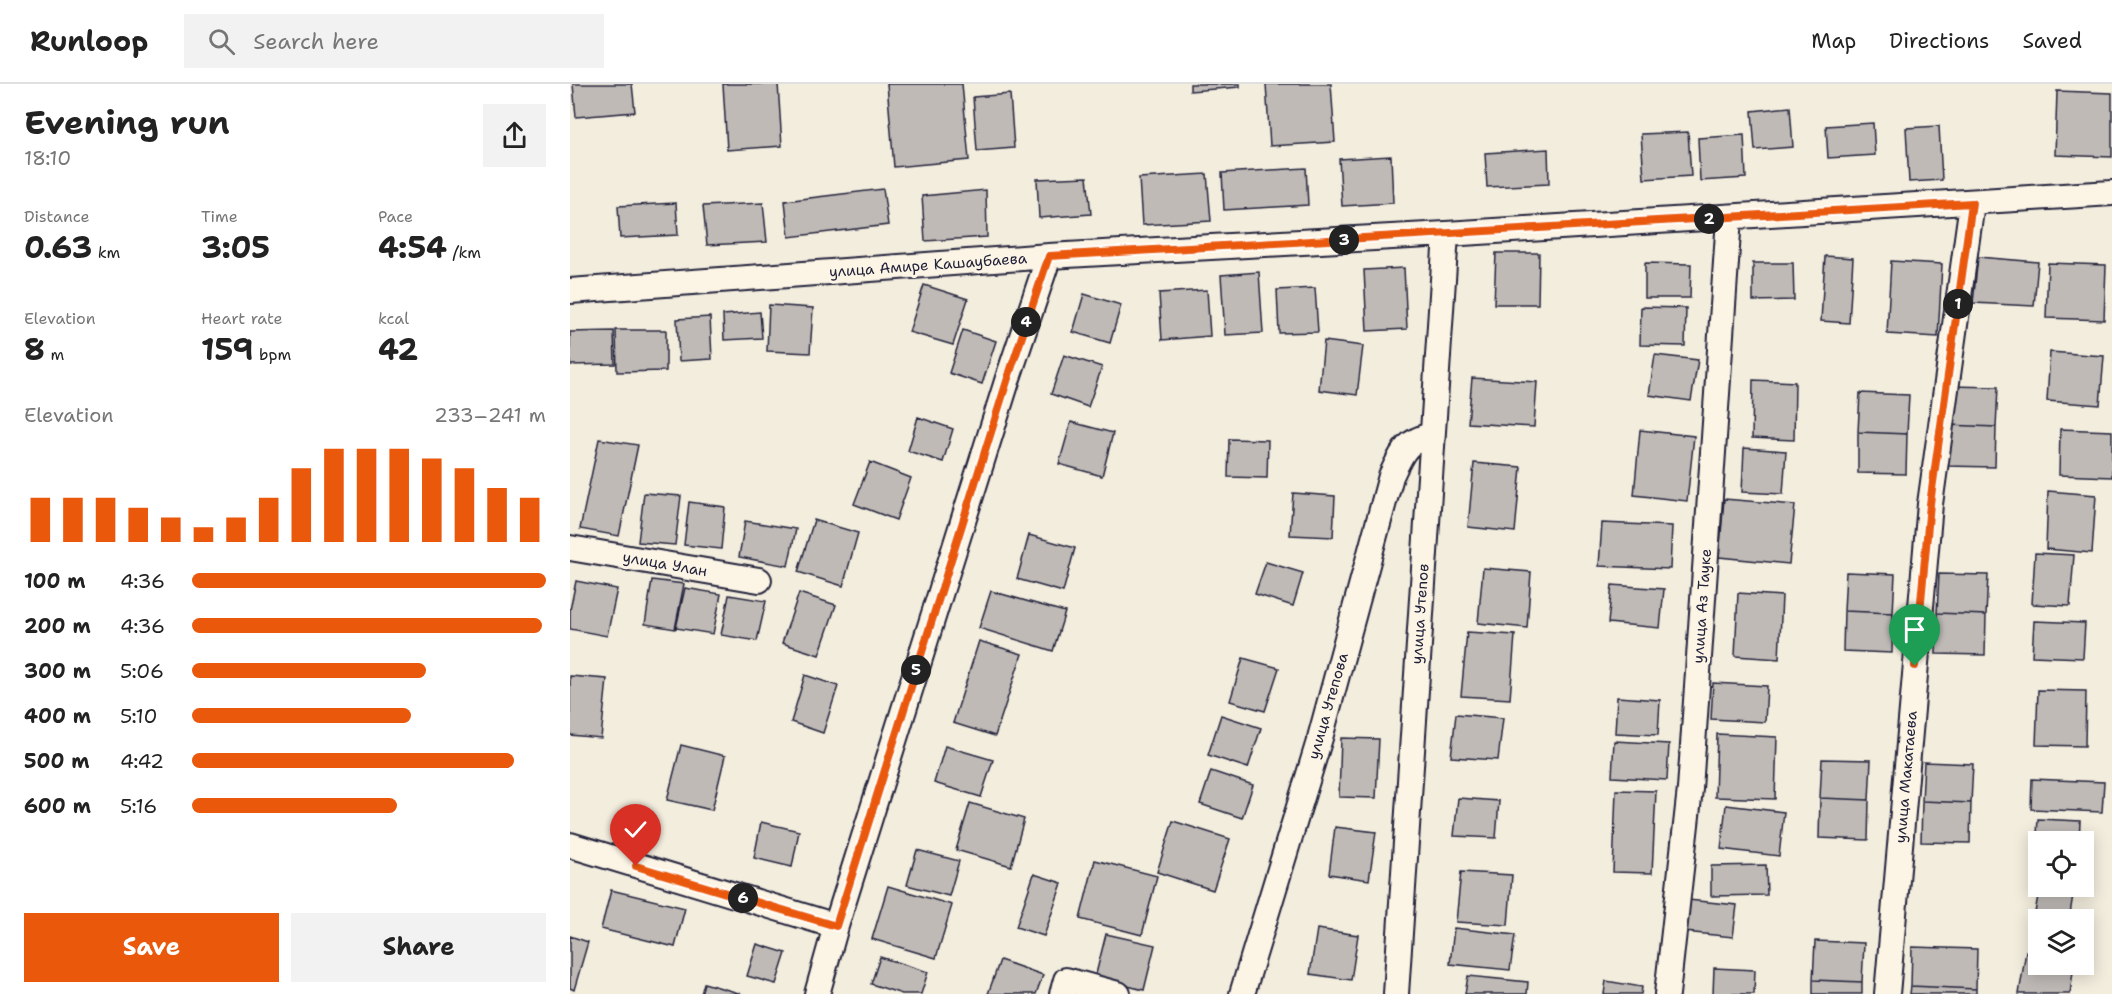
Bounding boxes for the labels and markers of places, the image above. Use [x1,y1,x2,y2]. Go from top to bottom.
pin: 2 [1694,204,1724,234]
pin: 3 [1329,225,1359,255]
pin: 1 [1943,289,1973,319]
pin: 4 [1011,307,1041,337]
pin [1889,604,1940,666]
pin: 5 [901,655,931,685]
pin [610,804,661,866]
pin: 6 [728,883,758,913]

